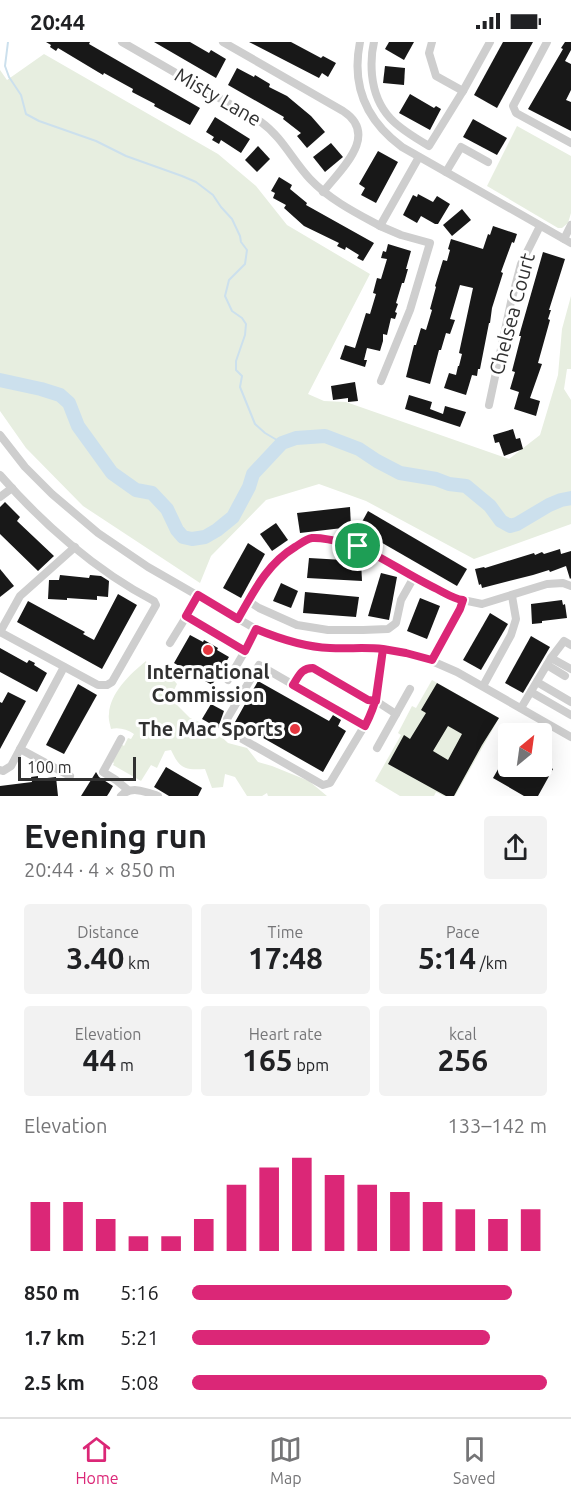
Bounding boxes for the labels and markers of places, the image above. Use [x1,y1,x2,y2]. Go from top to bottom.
pin [332,520,383,571]
marker: International Commission [201,643,215,657]
place label: International Commission [146,660,270,706]
place label: The Mac Sports [138,717,283,740]
marker: The Mac Sports [288,722,302,736]

